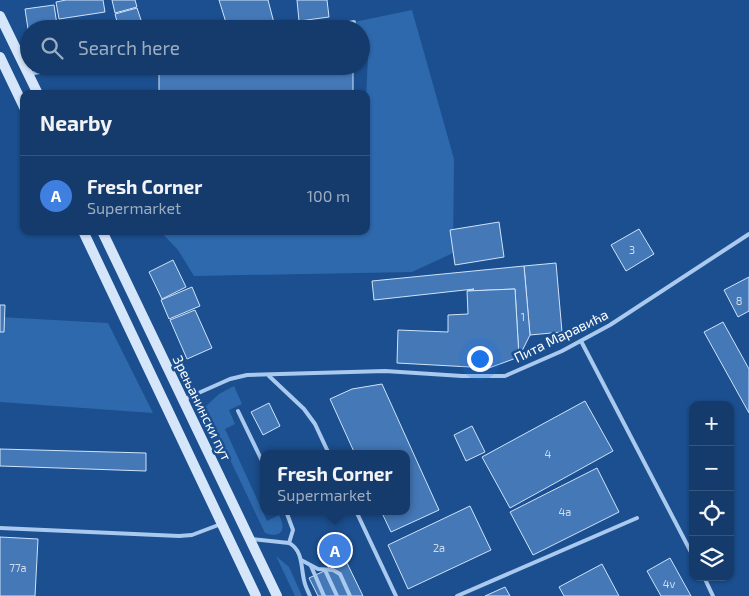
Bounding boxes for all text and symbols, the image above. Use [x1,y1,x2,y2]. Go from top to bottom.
search box [20,20,370,75]
icon: search [38,34,66,62]
text: Search here [78,36,180,59]
text: Nearby [40,110,112,135]
text: Fresh Corner [87,175,202,198]
text: A [51,186,61,205]
text: 100 m [307,186,350,205]
text: Supermarket [87,198,181,217]
house number: 3 [629,243,635,256]
house number: 8 [736,294,742,307]
street label: Пита Маравића [511,305,611,366]
house number: 1 [521,310,525,323]
your location [467,346,493,372]
street label: Зрењанински пут [170,352,235,463]
map controls [689,401,734,581]
button: + [689,401,734,446]
button: − [689,446,734,491]
house number: 4 [545,447,552,460]
popup [260,450,410,515]
text: Fresh Corner [277,462,393,485]
text: Supermarket [277,485,372,504]
button: locate [689,491,734,536]
house number: 4a [559,505,571,518]
pin: A [319,531,351,569]
button: layers [689,536,734,581]
house number: 2a [433,541,445,554]
house number: 77a [9,561,27,574]
house number: 4v [663,577,675,590]

